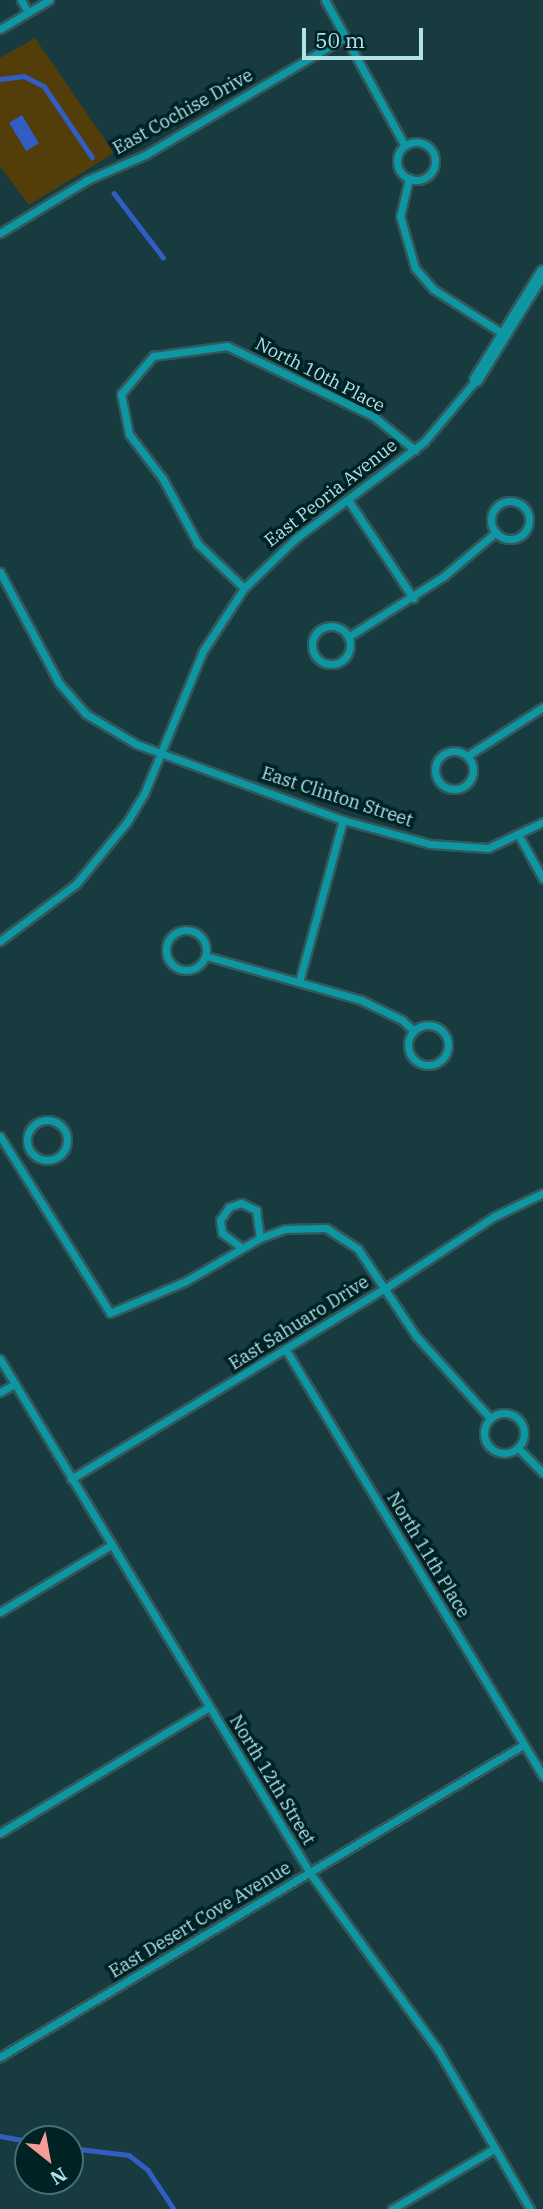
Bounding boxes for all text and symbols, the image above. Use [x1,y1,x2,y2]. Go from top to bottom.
scale bar [305,14,426,58]
text: 50 m [315,26,365,54]
street label: East Cochise Drive [109,65,257,159]
street label: North 10th Place [252,333,388,417]
street label: East Peoria Avenue [260,435,402,551]
street label: East Clinton Street [259,762,415,832]
street label: East Sahuaro Drive [225,1271,373,1375]
street label: North 11th Place [382,1488,474,1622]
street label: North 12th Street [225,1711,319,1849]
street label: East Desert Cove Avenue [105,1857,295,1983]
north arrow [14,2125,84,2195]
text: N [46,2162,71,2190]

